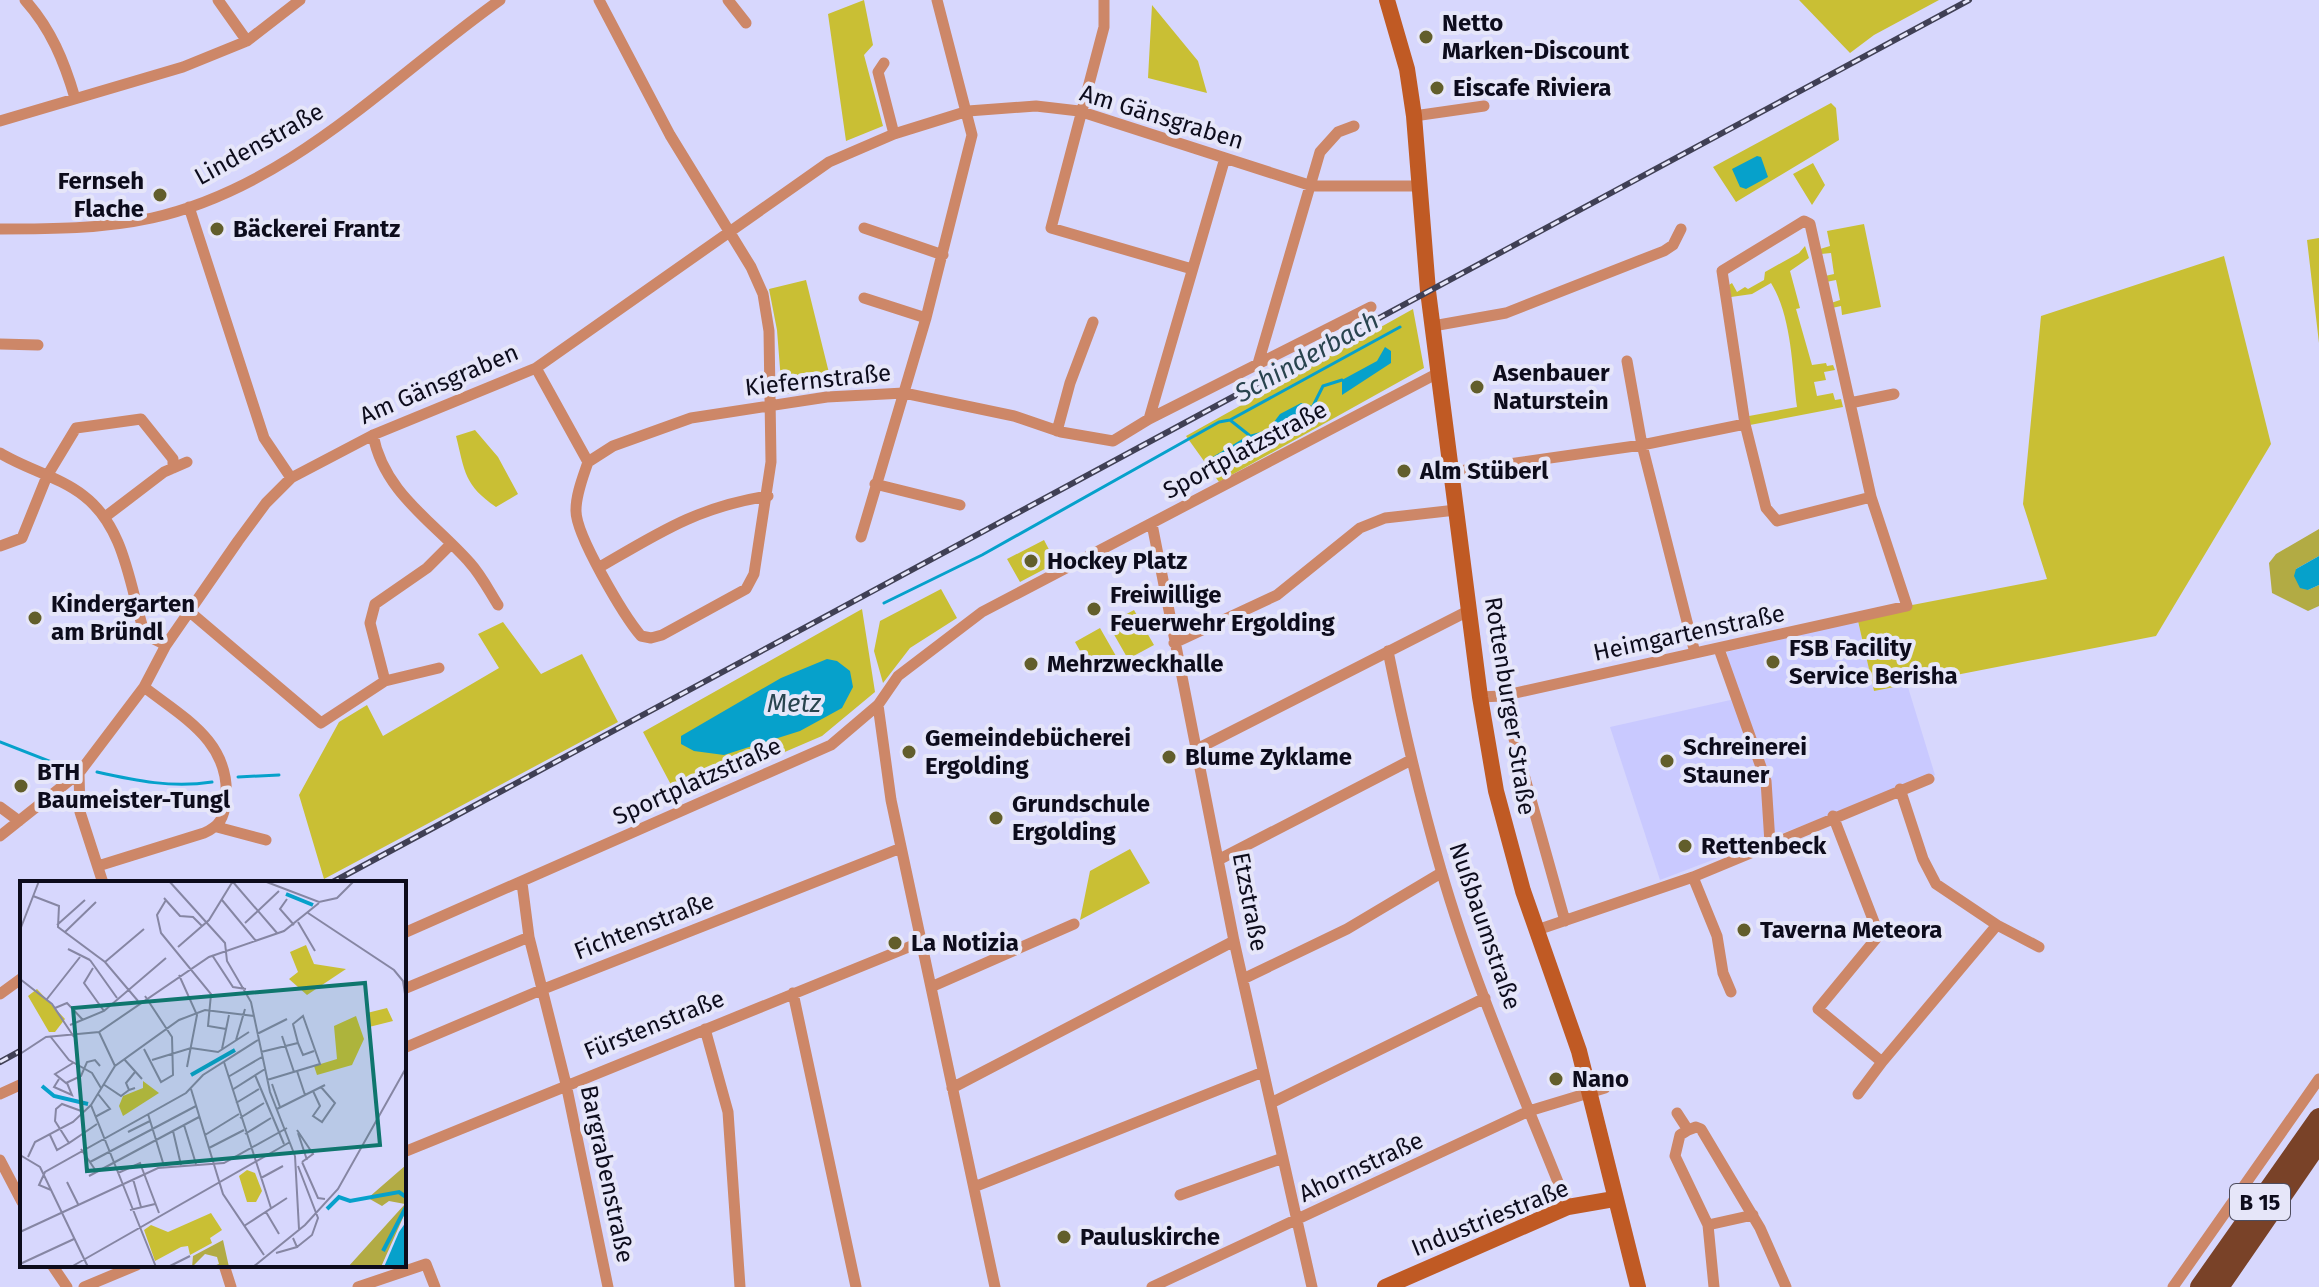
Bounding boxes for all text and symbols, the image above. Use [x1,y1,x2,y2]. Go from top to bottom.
place label: Netto Marken-Discount [1442,9,1630,65]
marker: Netto Marken-Discount [1417,28,1435,46]
place label: Eiscafe Riviera [1453,74,1611,102]
street label: Am Gänsgraben [1077,79,1247,155]
marker: Eiscafe Riviera [1428,79,1446,97]
street label: Lindenstraße [190,97,328,191]
place label: Fernseh Flache [58,167,144,223]
marker: Fernseh Flache [151,186,169,204]
place label: Bäckerei Frantz [233,215,400,243]
marker: Bäckerei Frantz [208,220,226,238]
water label: Schinderbach [1229,305,1384,410]
street label: Am Gänsgraben [356,338,522,430]
street label: Kiefernstraße [744,358,892,402]
place label: Asenbauer Naturstein [1492,359,1610,415]
marker: Asenbauer Naturstein [1468,378,1486,396]
street label: Sportplatzstraße [1158,395,1332,505]
place label: Alm Stüberl [1419,457,1549,485]
marker: Alm Stüberl [1395,462,1413,480]
place label: Hockey Platz [1047,547,1187,575]
marker: Hockey Platz [1022,552,1040,570]
place label: Freiwillige Feuerwehr Ergolding [1110,581,1336,637]
place label: Kindergarten am Bründl [51,590,195,646]
street label: Rottenburger Straße [1479,595,1541,817]
street label: Heimgartenstraße [1591,599,1787,667]
marker: Freiwillige Feuerwehr Ergolding [1085,600,1103,618]
marker: Kindergarten am Bründl [26,609,44,627]
place label: FSB Facility Service Berisha [1789,634,1958,690]
place label: Mehrzweckhalle [1047,650,1223,678]
marker: FSB Facility Service Berisha [1764,653,1782,671]
marker: Mehrzweckhalle [1022,655,1040,673]
water label: Metz [767,688,822,719]
place label: Gemeindebücherei Ergolding [925,724,1131,780]
street label: Sportplatzstraße [609,731,785,831]
place label: Schreinerei Stauner [1683,733,1807,789]
marker: Gemeindebücherei Ergolding [900,743,918,761]
place label: Blume Zyklame [1185,743,1352,771]
marker: Blume Zyklame [1160,748,1178,766]
marker: Schreinerei Stauner [1658,752,1676,770]
place label: BTH Baumeister-Tungl [37,758,231,814]
marker: BTH Baumeister-Tungl [12,777,30,795]
place label: Grundschule Ergolding [1012,790,1150,846]
marker: Grundschule Ergolding [987,809,1005,827]
place label: Rettenbeck [1701,832,1827,860]
marker: Rettenbeck [1676,837,1694,855]
street label: Nußbaumstraße [1443,839,1527,1013]
street label: Etzstraße [1227,850,1273,954]
inset map [20,881,406,1267]
street label: Fichtenstraße [570,887,718,965]
place label: Taverna Meteora [1760,916,1942,944]
marker: Taverna Meteora [1735,921,1753,939]
place label: La Notizia [911,929,1019,957]
marker: La Notizia [886,934,904,952]
street label: Fürstenstraße [580,984,728,1066]
place label: Nano [1572,1065,1629,1093]
marker: Nano [1547,1070,1565,1088]
street label: Bargrabenstraße [575,1083,639,1265]
street label: Ahornstraße [1294,1126,1428,1208]
street label: Industriestraße [1407,1174,1573,1262]
road number: B 15 [2230,1184,2290,1220]
place label: Pauluskirche [1080,1223,1220,1251]
marker: Pauluskirche [1055,1228,1073,1246]

